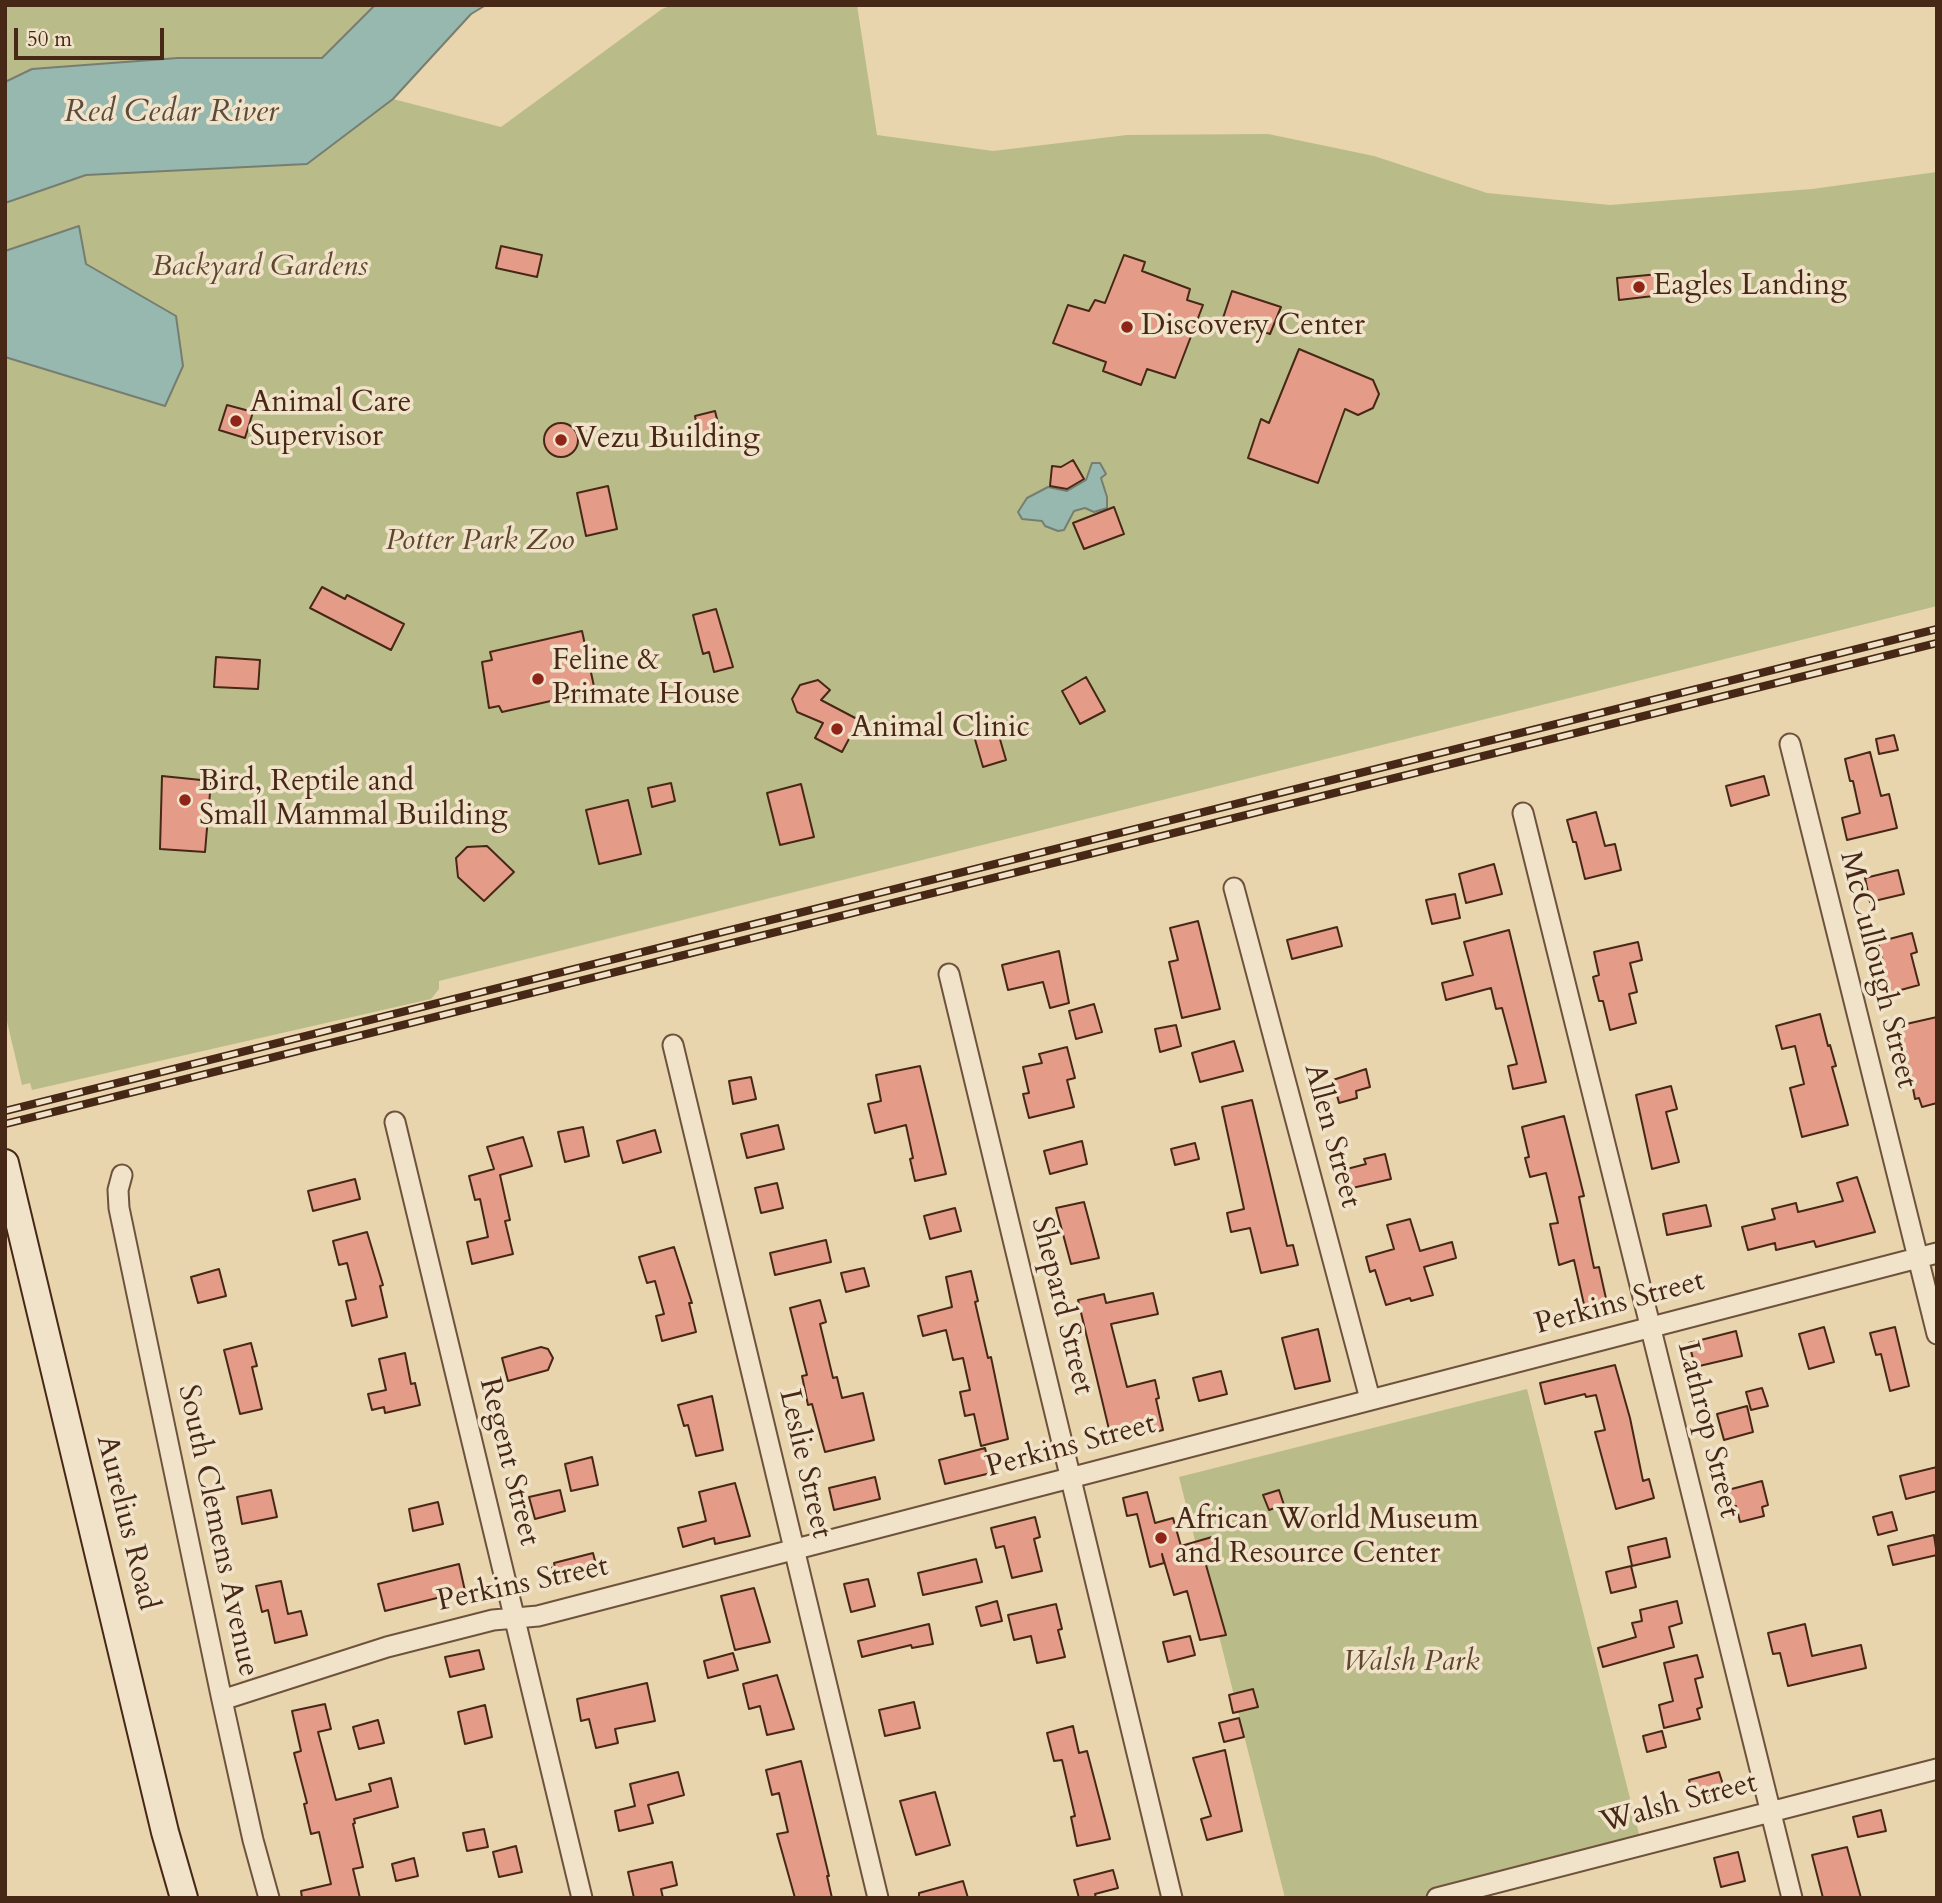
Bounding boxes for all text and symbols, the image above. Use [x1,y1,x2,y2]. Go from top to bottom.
scale bar [18,14,168,58]
text: 50 m [27,25,72,54]
water label: Red Cedar River [64,95,278,133]
park label: Backyard Gardens [152,250,368,286]
place label: Eagles Landing [1653,269,1847,305]
marker: Eagles Landing [1631,279,1647,295]
place label: Discovery Center [1141,309,1365,345]
marker: Discovery Center [1119,319,1135,335]
place label: Animal Care Supervisor [250,386,411,456]
marker: Animal Care Supervisor [228,413,244,429]
place label: Vezu Building [575,422,760,458]
marker: Vezu Building [553,432,569,448]
park label: Potter Park Zoo [385,524,575,560]
place label: Feline & Primate House [552,644,740,714]
marker: Feline & Primate House [530,671,546,687]
place label: Animal Clinic [851,711,1030,747]
marker: Animal Clinic [829,721,845,737]
place label: Bird, Reptile and Small Mammal Building [199,765,507,836]
marker: Bird, Reptile and Small Mammal Building [177,792,193,808]
street label: McCullough Street [1830,848,1924,1092]
street label: Allen Street [1295,1060,1367,1212]
street label: Shepard Street [1022,1214,1100,1398]
street label: Perkins Street [1531,1264,1709,1344]
street label: Lathrop Street [1668,1338,1746,1522]
street label: Regent Street [470,1374,546,1550]
street label: South Clemens Avenue [168,1382,266,1680]
street label: Leslie Street [769,1386,839,1542]
street label: Perkins Street [982,1407,1160,1487]
street label: Aurelius Road [87,1432,165,1614]
place label: African World Museum and Resource Center [1175,1503,1479,1574]
marker: African World Museum and Resource Center [1153,1530,1169,1546]
street label: Perkins Street [434,1549,612,1621]
park label: Walsh Park [1342,1645,1480,1681]
street label: Walsh Street [1597,1766,1761,1842]

